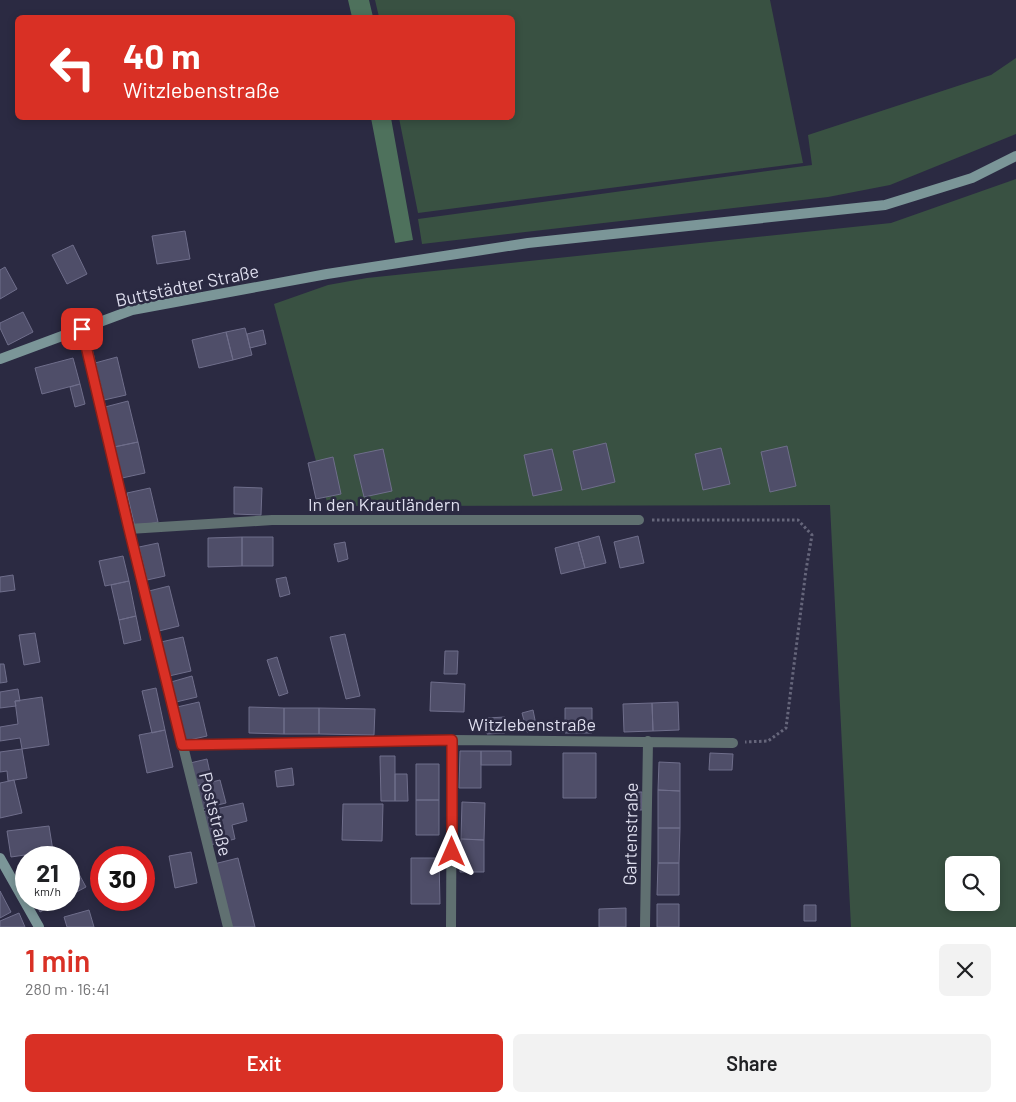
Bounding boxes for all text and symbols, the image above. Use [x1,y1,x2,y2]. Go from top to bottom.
text: 40 m [123,34,200,76]
icon: left [40,35,105,100]
text: Witzlebenstraße [123,76,280,102]
street label: Buttstädter Straße [113,259,261,311]
pin [61,308,103,350]
icon: arrive [68,315,96,343]
street label: In den Krautländern [308,493,460,515]
street label: Witzlebenstraße [468,713,596,735]
street label: Poststraße [195,770,237,858]
street label: Gartenstraße [618,782,642,886]
position arrow [425,825,477,877]
speed limit sign: 30 [90,846,155,911]
map controls [945,856,1000,911]
button: search [945,856,1000,911]
text: 21 [36,857,59,887]
text: km/h [34,884,61,898]
text: 1 min [25,942,90,978]
button: close [939,944,991,996]
text: 280 m · 16:41 [25,979,109,998]
button: Exit [25,1034,503,1092]
button: Share [513,1034,991,1092]

